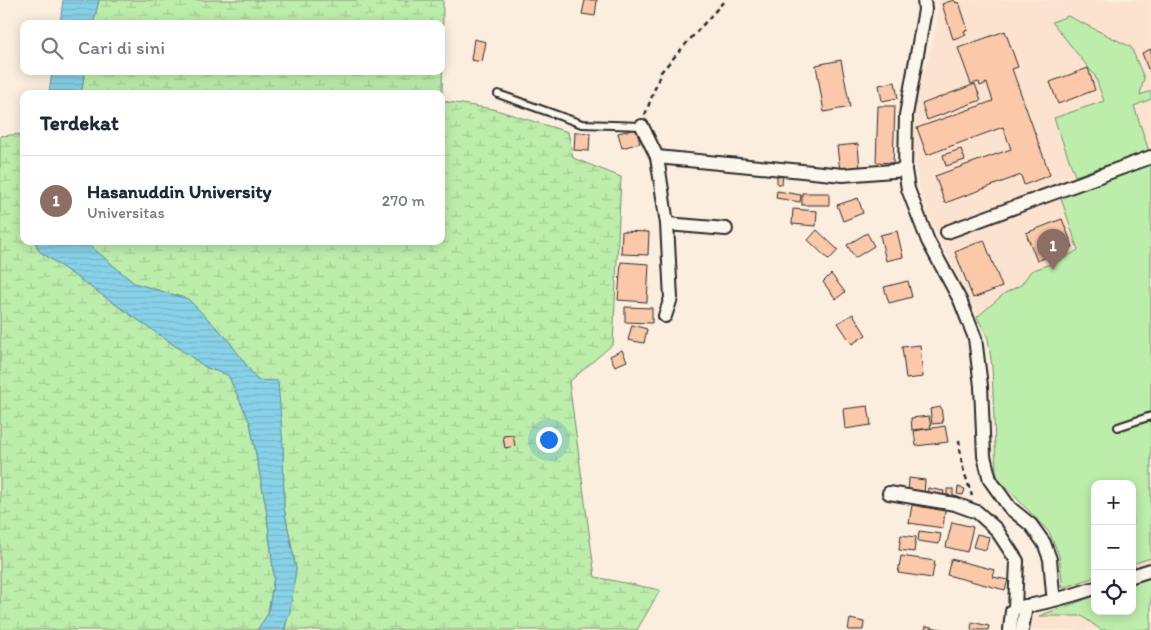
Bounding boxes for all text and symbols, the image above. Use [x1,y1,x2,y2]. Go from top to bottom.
search box [20,20,445,75]
icon: search [38,34,66,62]
text: Cari di sini [78,36,165,59]
text: Terdekat [40,110,119,135]
text: Hasanuddin University [87,180,271,203]
text: 1 [52,191,60,210]
text: 270 m [382,191,425,210]
text: Universitas [87,203,165,222]
pin: 1 [1037,229,1069,270]
your location [536,427,562,453]
map controls [1091,480,1136,615]
button: + [1091,480,1136,525]
button: − [1091,525,1136,570]
button: locate [1091,570,1136,615]

